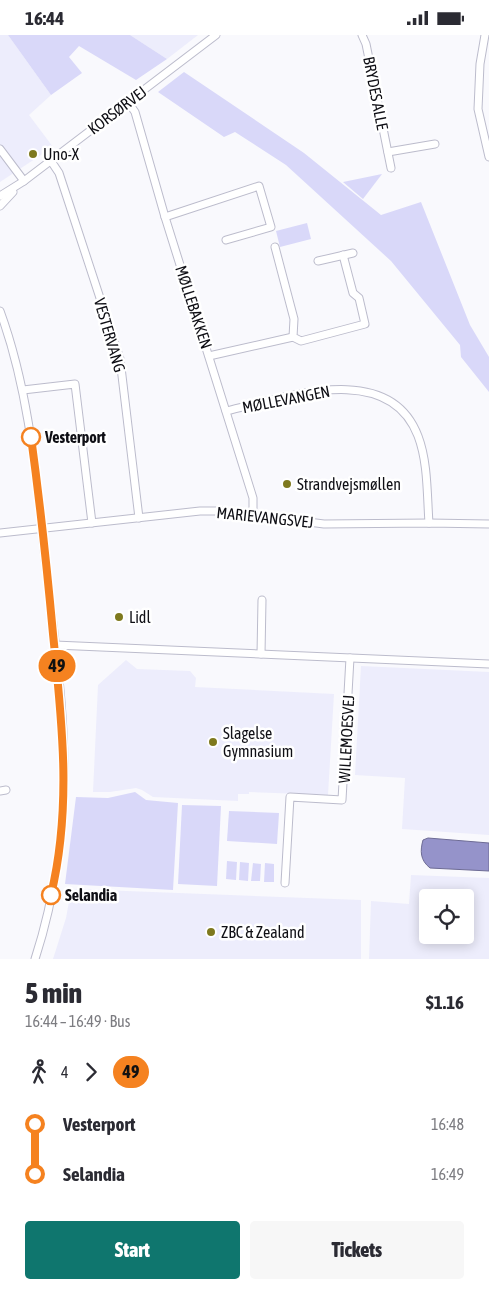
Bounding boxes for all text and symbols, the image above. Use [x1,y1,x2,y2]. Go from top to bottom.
text: 16:44 [25,7,64,29]
street label: BRYDES ALLE [360,55,392,131]
street label: KORSØRVEJ [84,82,150,138]
place label: Uno-X [43,145,80,163]
marker: Uno-X [27,148,39,160]
street label: MØLLEBAKKEN [172,263,216,351]
street label: VESTERVANG [91,296,129,374]
street label: MØLLEVANGEN [241,382,331,416]
marker: Vesterport [21,427,41,447]
place label: Vesterport [44,428,106,446]
place label: Strandvejsmøllen [297,475,401,494]
marker: Strandvejsmøllen [281,478,293,490]
street label: MARIEVANGSVEJ [216,503,314,531]
place label: Lidl [129,608,151,626]
marker: Lidl [113,611,125,623]
line badge: 49 [34,650,80,682]
text: 49 [49,655,65,676]
street label: WILLEMOESVEJ [335,694,357,784]
place label: Slagelse Gymnasium [223,724,293,761]
marker: Slagelse Gymnasium [207,736,219,748]
marker: Selandia [41,885,61,905]
place label: Selandia [65,886,117,904]
map controls [419,889,474,944]
button: locate [419,889,474,944]
place label: ZBC & Zealand [221,923,305,941]
marker: ZBC & Zealand [205,926,217,938]
text: 5 min [25,977,82,1009]
text: $1.16 [426,991,464,1013]
text: 16:44 – 16:49 · Bus [25,1012,130,1030]
icon: walk [25,1058,53,1086]
icon: forward [77,1058,105,1086]
text: 49 [123,1061,139,1082]
text: 4 [61,1063,69,1081]
text: Vesterport [63,1113,135,1135]
text: 16:48 [431,1115,464,1133]
text: Selandia [63,1163,125,1185]
text: 16:49 [431,1165,464,1183]
button: Start [25,1221,240,1279]
button: Tickets [250,1221,464,1279]

